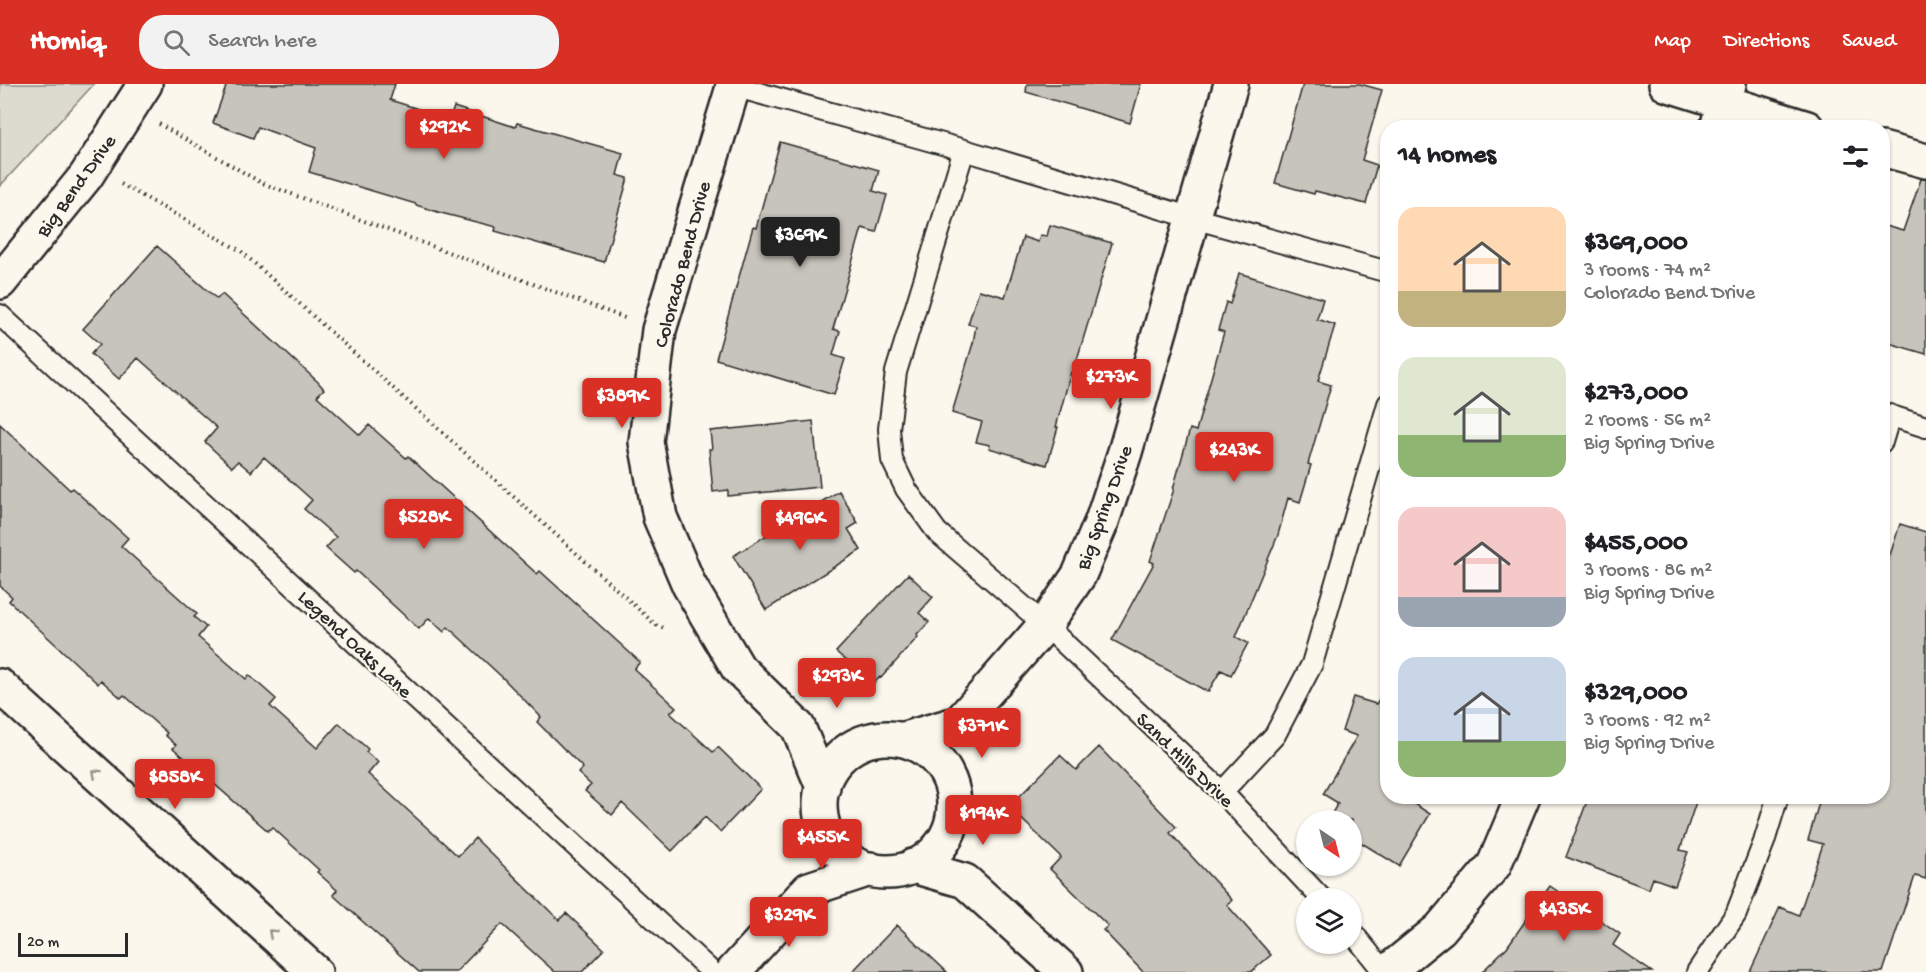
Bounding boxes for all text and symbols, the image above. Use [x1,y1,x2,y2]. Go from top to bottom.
search box [139,15,559,69]
text: Homiq [30,26,103,59]
icon: search [160,26,193,59]
text: Search here [208,29,317,55]
text: Map [1654,30,1691,55]
text: Directions [1724,30,1809,55]
text: Saved [1842,30,1896,55]
pin: $292K [402,109,486,160]
text: $292K [419,117,469,140]
street label: Big Bend Drive [32,131,123,243]
icon: filters [1839,140,1872,173]
text: 14 homes [1398,141,1496,172]
street label: Colorado Bend Drive [651,179,718,351]
pin: $369K [758,217,842,268]
text: $369K [775,225,825,248]
text: $369,000 [1584,229,1688,260]
icon: home [1446,231,1518,303]
text: 3 rooms · 74 m² [1584,260,1711,283]
text: Colorado Bend Drive [1584,283,1755,306]
pin: $273K [1069,359,1153,410]
text: $273K [1086,367,1136,390]
pin: $389K [580,378,664,429]
text: $273,000 [1584,379,1688,410]
icon: home [1446,381,1518,453]
text: $389K [596,386,648,409]
text: 2 rooms · 56 m² [1584,410,1711,433]
pin: $243K [1192,432,1276,483]
text: Big Spring Drive [1584,433,1714,456]
text: $243K [1209,440,1259,463]
street label: Big Spring Drive [1073,442,1140,574]
pin: $528K [382,499,466,550]
pin: $496K [758,500,842,551]
text: $528K [398,507,450,530]
text: $496K [775,508,825,531]
text: $455,000 [1584,529,1688,560]
icon: home [1446,531,1518,603]
text: 3 rooms · 86 m² [1584,560,1712,583]
text: Big Spring Drive [1584,583,1714,606]
street label: Legend Oaks Lane [292,587,416,705]
pin: $293K [795,658,879,709]
text: $293K [812,666,862,689]
text: $329,000 [1584,679,1687,710]
icon: home [1446,681,1518,753]
pin: $371K [940,708,1024,759]
street label: Sand Hills Drive [1130,709,1238,814]
text: 3 rooms · 92 m² [1584,710,1711,733]
text: $371K [958,716,1006,739]
text: Big Spring Drive [1584,733,1714,756]
pin: $858K [133,759,217,810]
text: $858K [149,767,201,790]
one-way arrow [93,769,103,780]
pin: $194K [941,795,1025,846]
text: $194K [959,803,1007,826]
north arrow [1296,810,1362,876]
map controls [1296,810,1362,954]
pin: $455K [780,819,864,870]
text: $455K [797,827,847,850]
button: layers [1296,888,1362,954]
pin: $435K [1522,891,1606,942]
pin: $329K [747,897,831,948]
text: $435K [1539,899,1589,922]
text: $329K [764,905,814,928]
one-way arrow [268,929,279,940]
scale bar [18,930,128,958]
text: 20 m [27,934,59,953]

